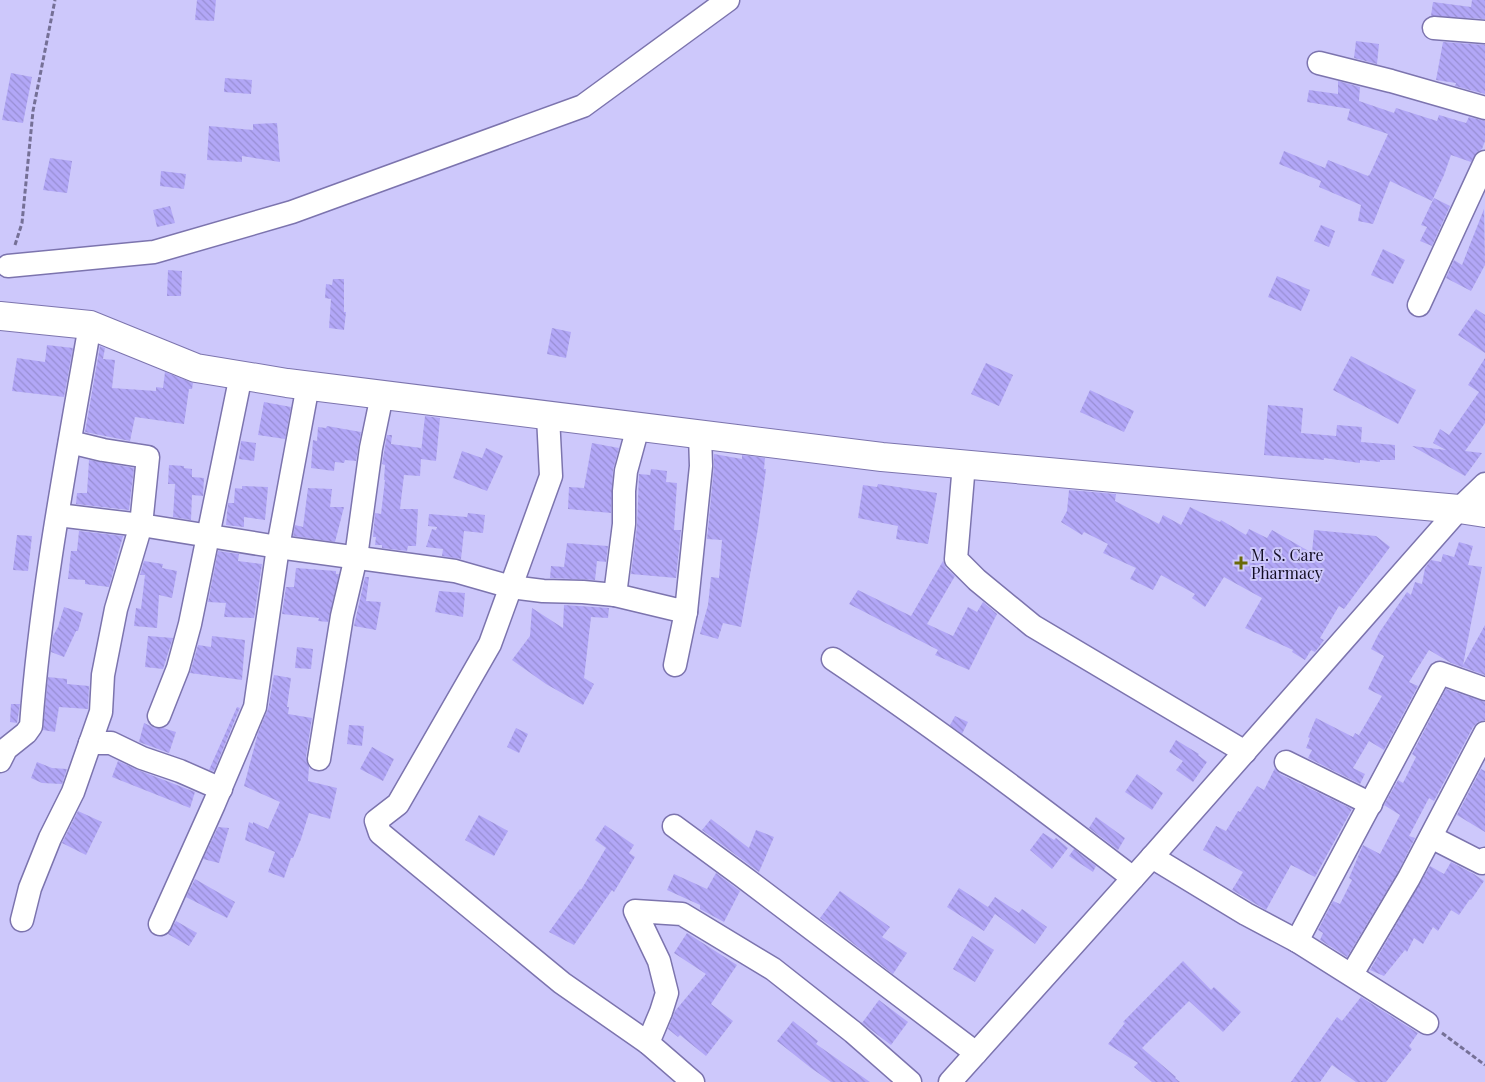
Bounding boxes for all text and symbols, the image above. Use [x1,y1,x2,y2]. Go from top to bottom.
place label: M. S. Care Pharmacy [1251,544,1323,583]
marker: M. S. Care Pharmacy [1235,557,1247,569]

